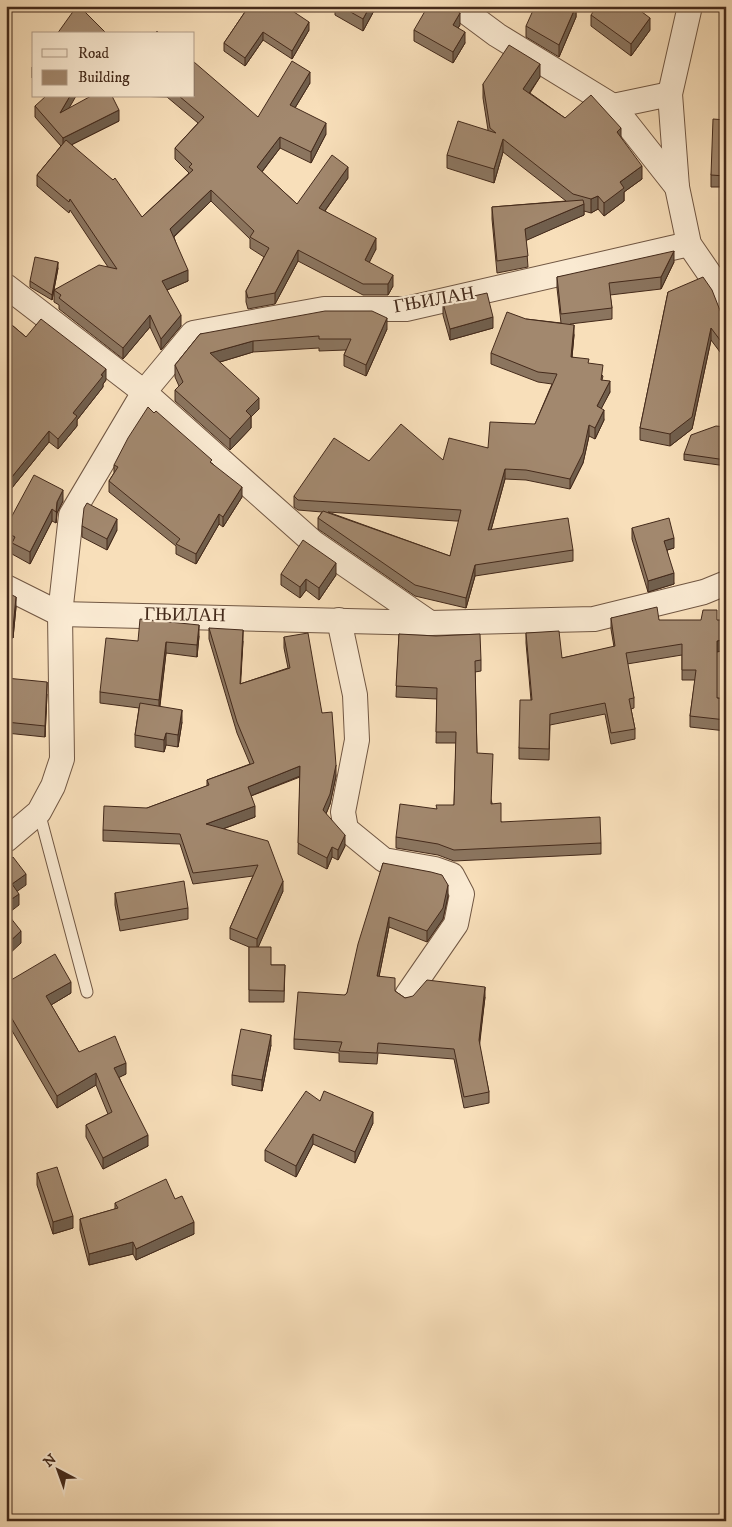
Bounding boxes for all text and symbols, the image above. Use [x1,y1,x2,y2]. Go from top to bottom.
legend [32,32,195,98]
text: Road [78,44,110,63]
text: Building [78,68,130,87]
street label: ГЊИЛАН [392,282,476,318]
street label: ГЊИЛАН [144,603,226,627]
north arrow [32,1444,82,1494]
text: N [40,1450,61,1472]

